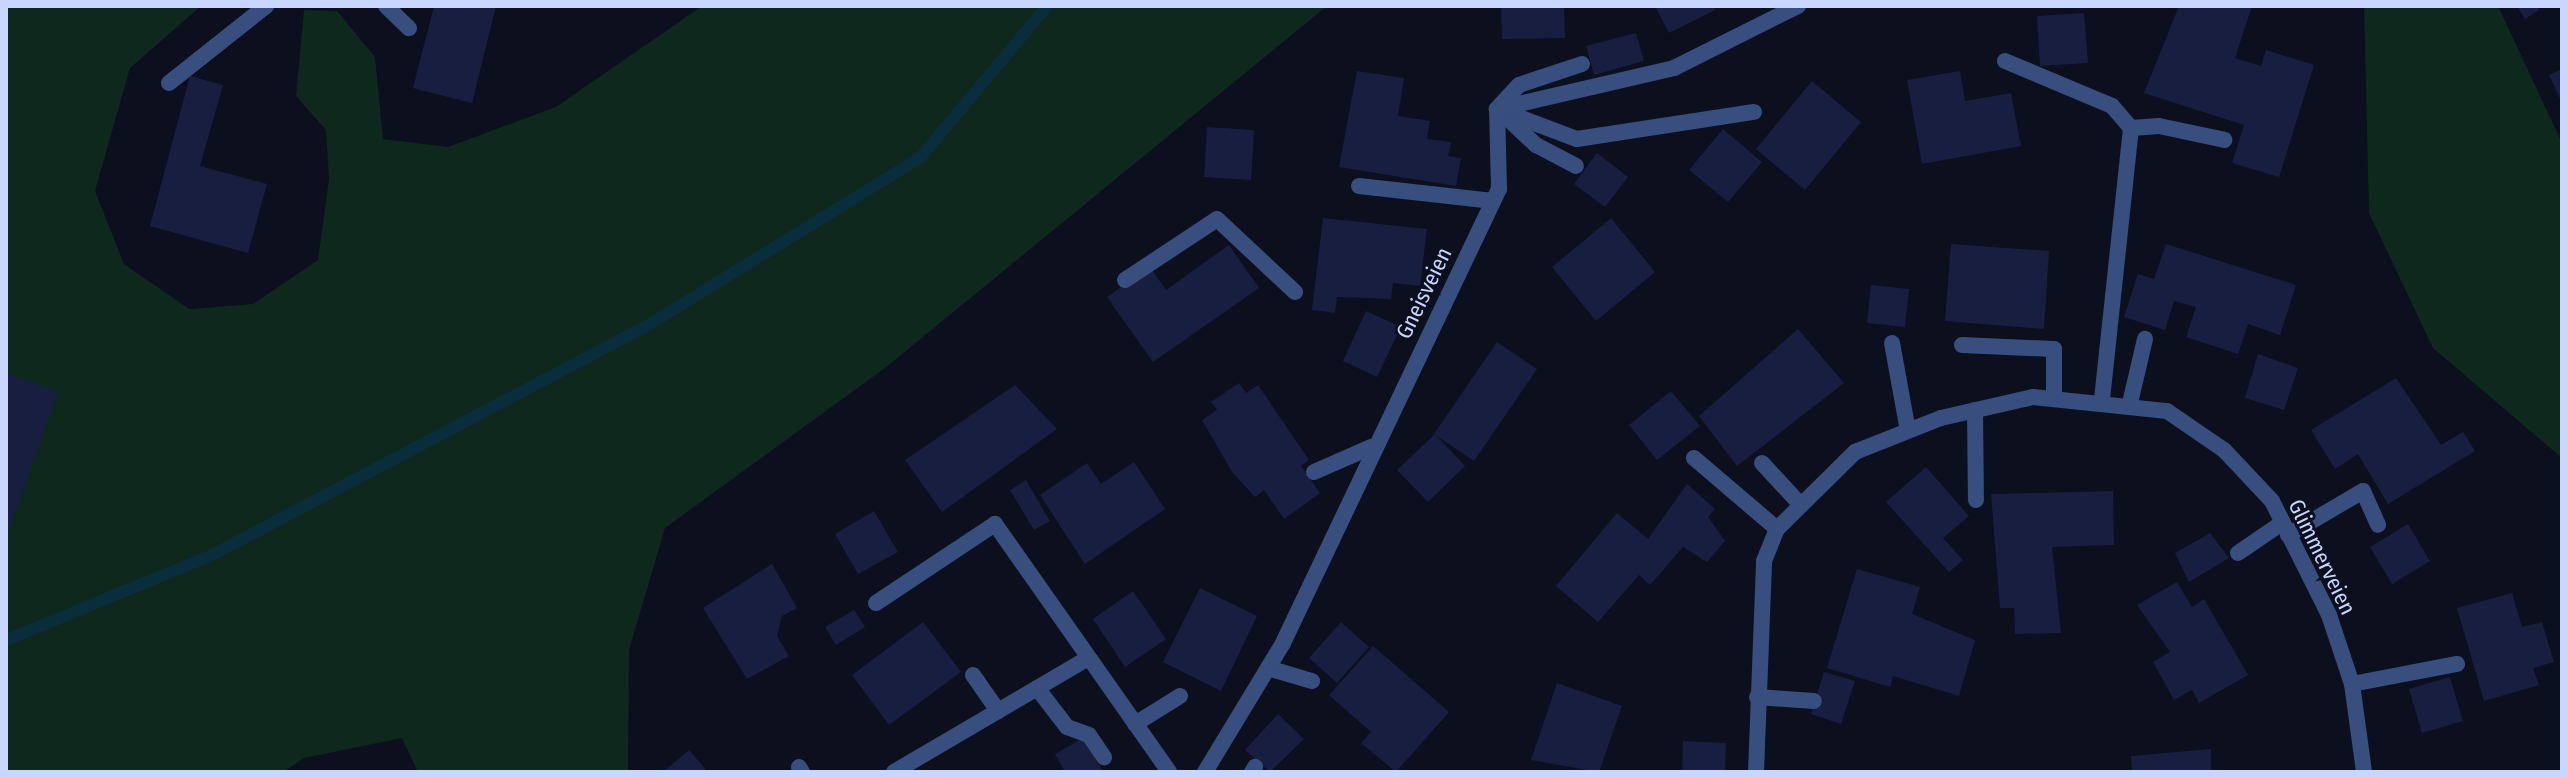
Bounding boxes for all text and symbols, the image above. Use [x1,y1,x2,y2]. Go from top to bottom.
street label: Gneisveien [1391,243,1457,343]
street label: Glimmerveien [2283,495,2361,619]

